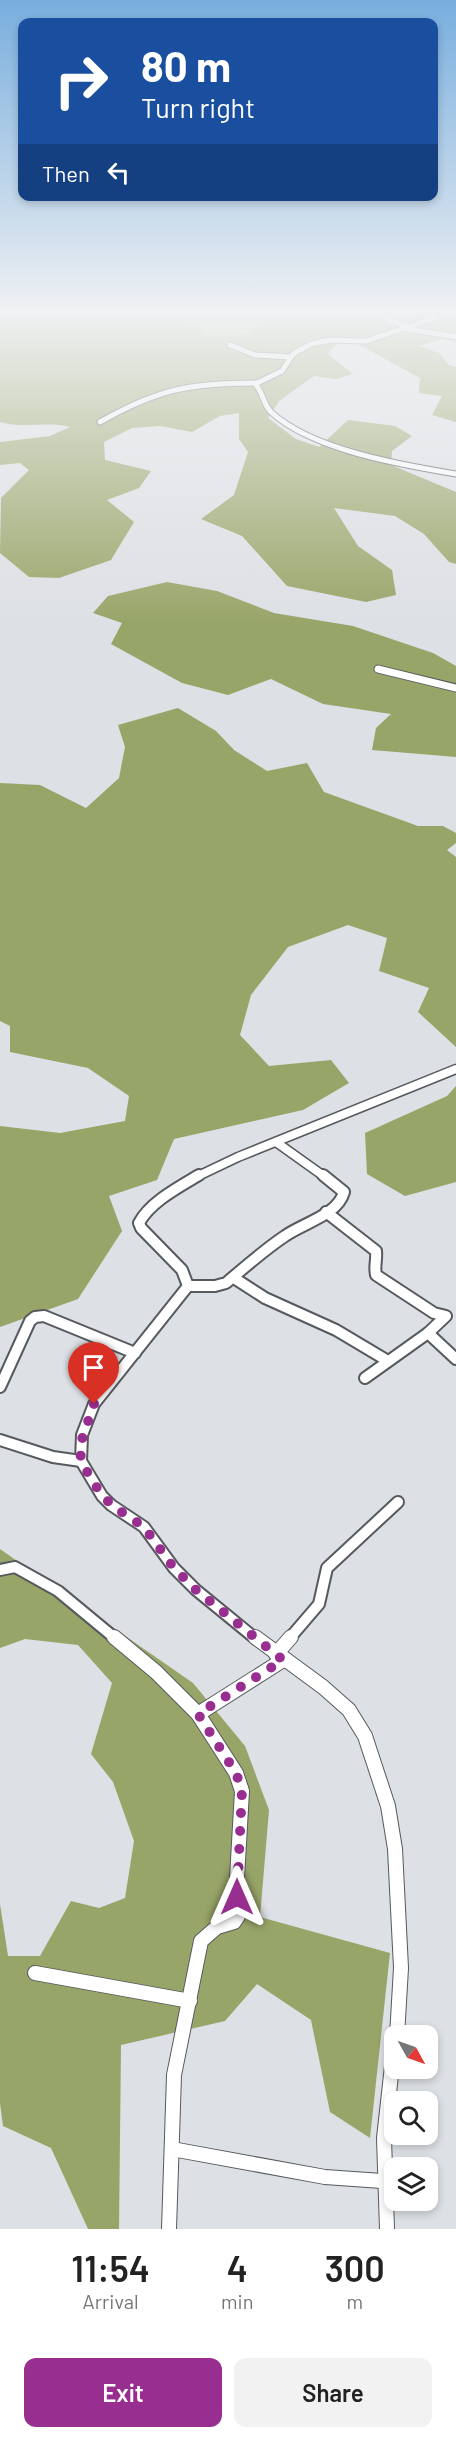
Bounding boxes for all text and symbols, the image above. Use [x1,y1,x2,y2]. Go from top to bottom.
text: 80 m [141,40,231,90]
icon: right [42,42,120,120]
text: Turn right [141,91,255,123]
icon: left [102,156,135,189]
text: Then [42,160,90,186]
pin [68,1342,119,1404]
icon: arrive [77,1351,110,1384]
position arrow [205,1865,269,1929]
north arrow [384,2025,438,2079]
map controls [384,2025,438,2211]
button: search [384,2091,438,2145]
button: layers [384,2157,438,2211]
text: 11:54 [71,2246,150,2289]
text: 4 [227,2246,248,2289]
text: 300 [325,2246,385,2289]
text: Arrival [83,2289,138,2313]
text: min [221,2289,253,2313]
text: m [346,2289,363,2313]
button: Exit [24,2358,222,2427]
button: Share [234,2358,432,2427]

